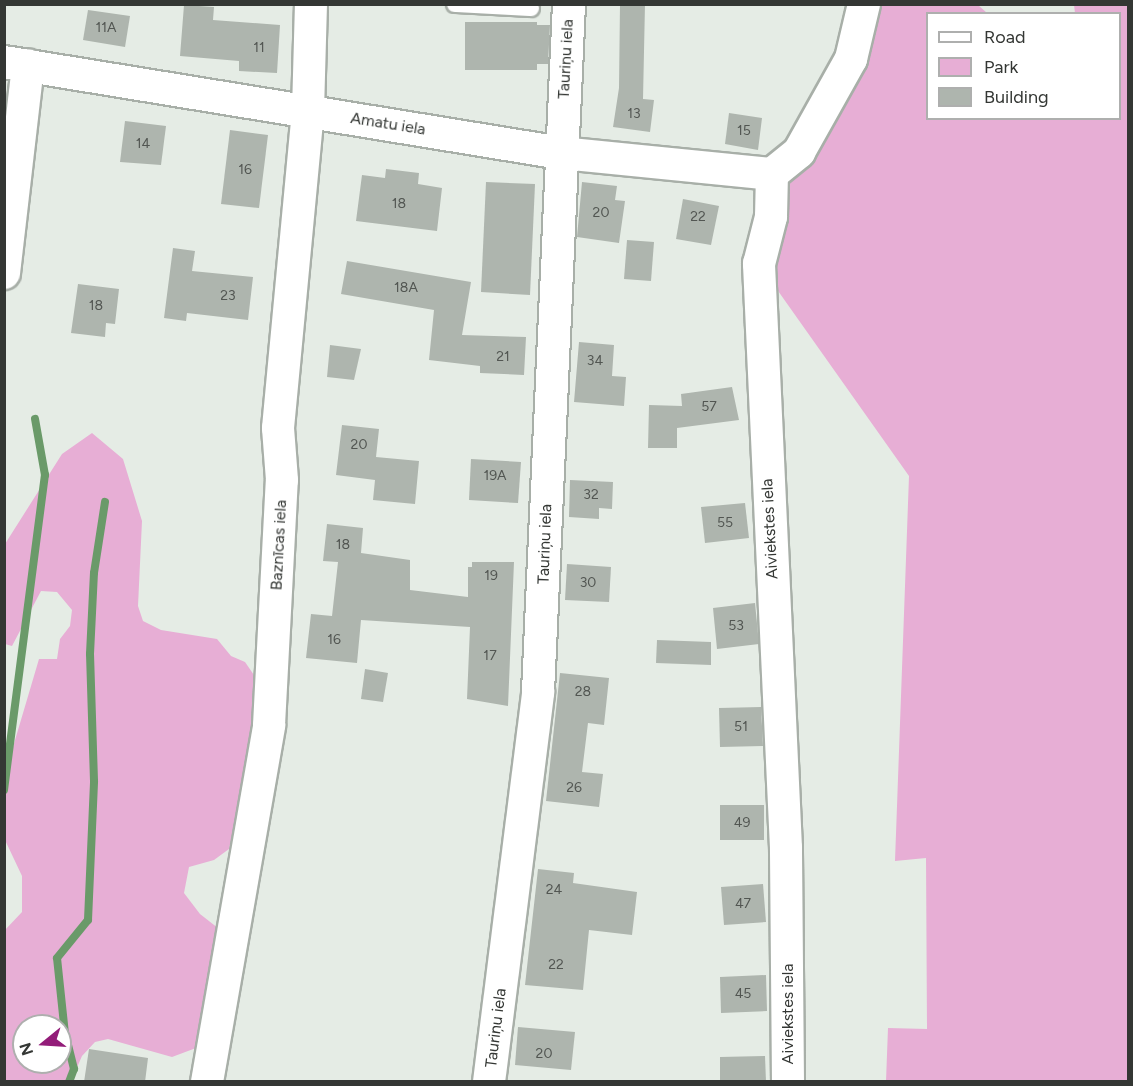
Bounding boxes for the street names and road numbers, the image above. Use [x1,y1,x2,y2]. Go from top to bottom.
street label: Tauriņu iela [554,19,578,99]
street label: Amatu iela [349,109,427,139]
street label: Aiviekstes iela [758,478,782,580]
street label: Baznīcas iela [267,499,291,591]
street label: Tauriņu iela [534,504,556,584]
street label: Aiviekstes iela [778,964,798,1064]
street label: Tauriņu iela [482,987,510,1069]

